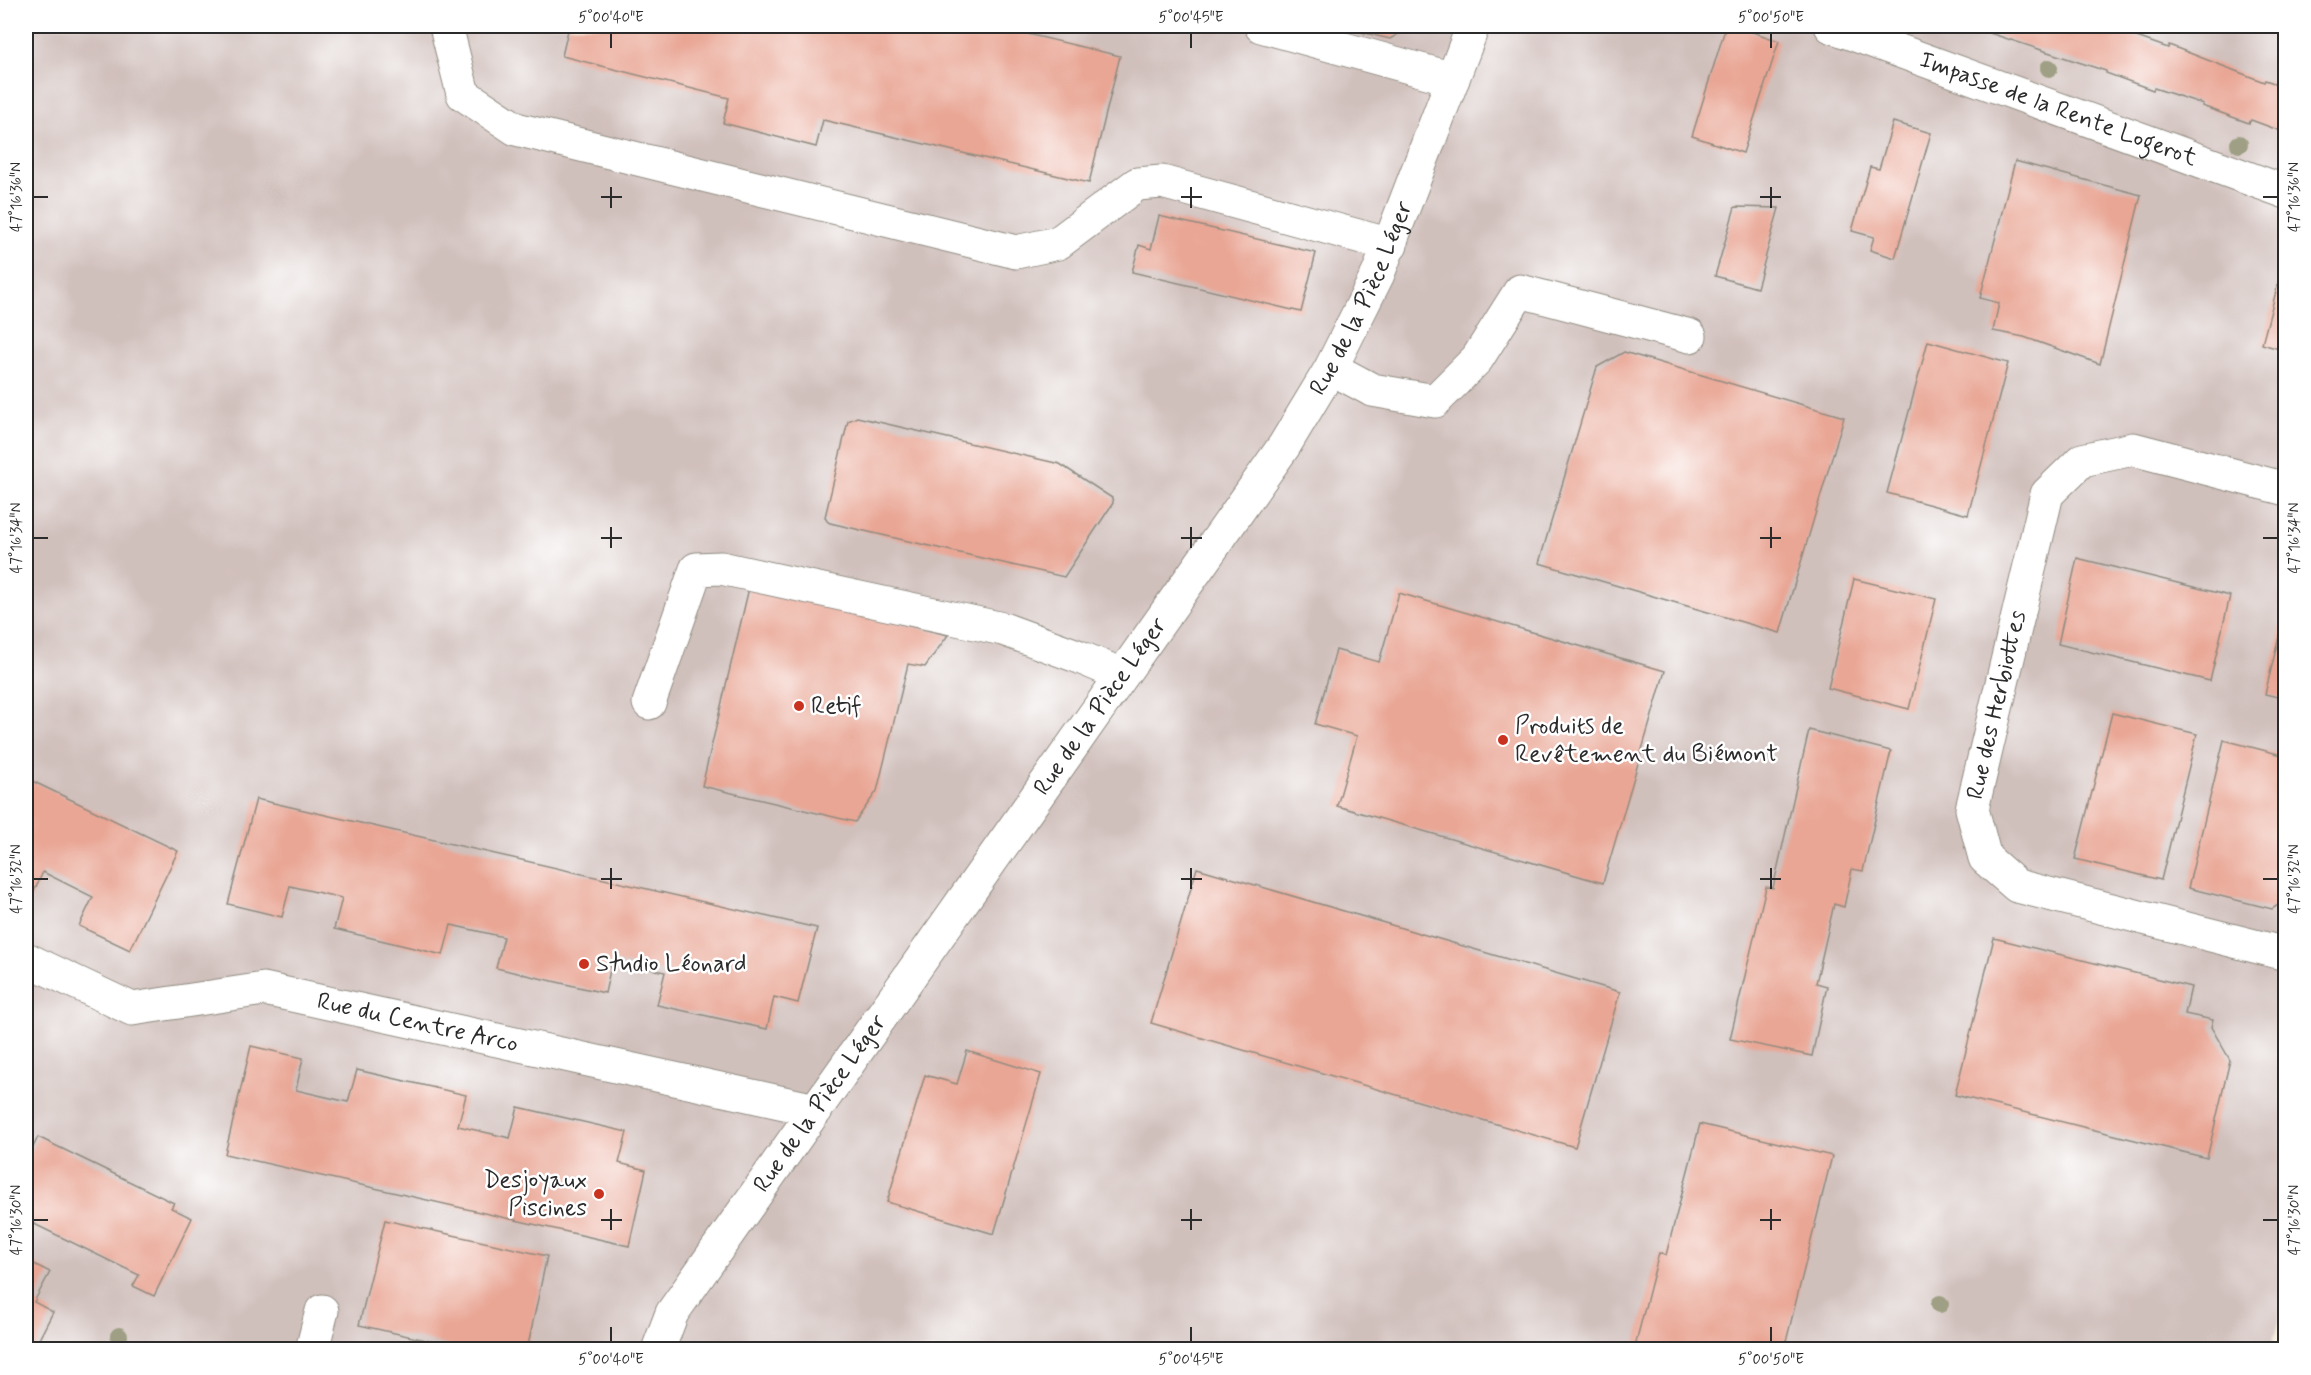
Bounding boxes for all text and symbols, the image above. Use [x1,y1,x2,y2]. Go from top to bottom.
text: 5°00'40"E [578,8,644,28]
text: 5°00'45"E [1158,8,1224,28]
text: 5°00'50"E [1738,8,1804,28]
street label: Impasse de la Rente Logerot [1915,44,2201,174]
text: 47°16'36"N [7,162,27,232]
text: 47°16'36"N [2285,162,2305,232]
street label: Rue de la Pièce Léger [1303,197,1420,401]
text: 47°16'34"N [7,503,27,573]
text: 47°16'34"N [2285,503,2305,573]
street label: Rue des Herbiottes [1960,607,2034,803]
street label: Rue de la Pièce Léger [1027,611,1174,802]
place label: Retif [811,691,862,722]
marker: Retif [792,699,806,713]
place label: Produits de Revêtement du Biémont [1515,711,1778,770]
marker: Produits de Revêtement du Biémont [1496,733,1510,747]
text: 47°16'32"N [7,844,27,914]
text: 47°16'32"N [2285,844,2305,914]
place label: Studio Léonard [596,949,747,980]
marker: Studio Léonard [577,957,591,971]
street label: Rue du Centre Arco [314,986,521,1060]
street label: Rue de la Pièce Léger [746,1008,893,1199]
place label: Desjoyaux Piscines [484,1165,587,1224]
text: 47°16'30"N [7,1185,27,1255]
text: 47°16'30"N [2285,1185,2305,1255]
marker: Desjoyaux Piscines [592,1187,606,1201]
text: 5°00'40"E [578,1350,644,1370]
text: 5°00'45"E [1158,1350,1224,1370]
text: 5°00'50"E [1738,1350,1804,1370]

